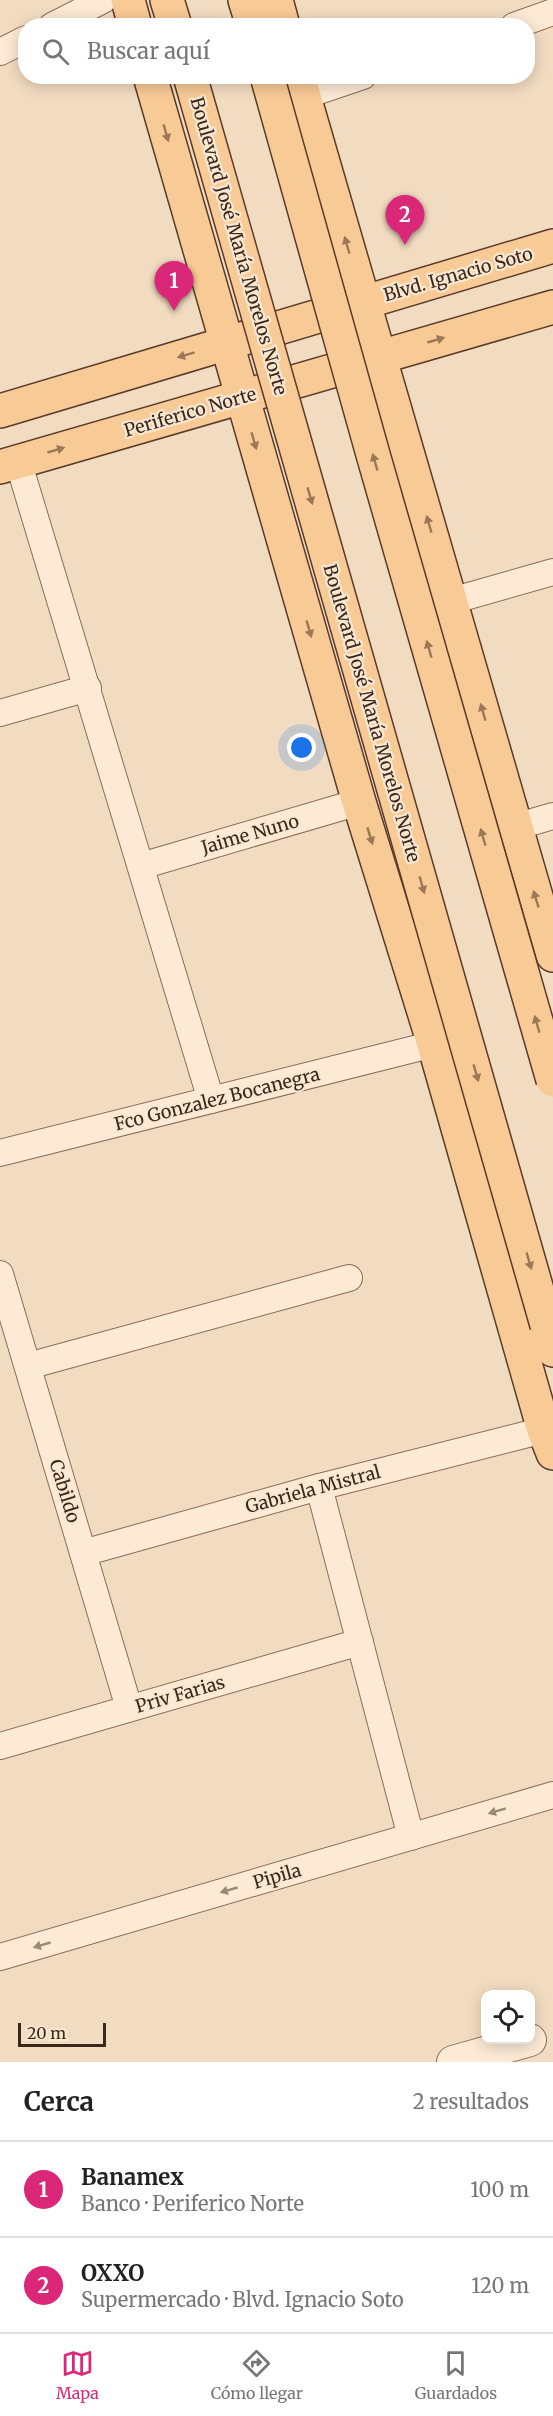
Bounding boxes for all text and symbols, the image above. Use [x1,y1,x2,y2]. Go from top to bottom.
search box [18,18,535,84]
icon: search [39,35,72,68]
text: Buscar aquí [87,37,210,65]
street label: Boulevard José María Morelos Norte [185,94,293,398]
one-way arrow [161,124,171,142]
pin: 2 [386,196,424,245]
one-way arrow [342,236,351,254]
street label: Blvd. Ignacio Soto [381,242,535,306]
pin: 1 [154,262,194,311]
one-way arrow [427,335,445,344]
one-way arrow [177,351,195,360]
street label: Periferico Norte [121,382,259,442]
one-way arrow [250,432,259,450]
one-way arrow [47,445,65,454]
one-way arrow [370,453,379,471]
one-way arrow [305,487,315,505]
one-way arrow [424,515,433,533]
street label: Boulevard José María Morelos Norte [318,561,426,865]
one-way arrow [305,620,314,638]
one-way arrow [424,640,433,658]
one-way arrow [477,702,487,721]
your location [287,733,316,762]
street label: Jaime Nuno [198,809,301,859]
one-way arrow [366,827,375,845]
one-way arrow [478,827,487,845]
one-way arrow [418,877,427,895]
one-way arrow [531,890,540,908]
one-way arrow [532,1015,541,1033]
street label: Fco Gonzalez Bocanegra [112,1062,323,1136]
one-way arrow [472,1064,481,1082]
one-way arrow [524,1251,534,1270]
street label: Cabildo [45,1457,85,1525]
street label: Gabriela Mistral [243,1460,383,1518]
street label: Priv Farias [133,1670,228,1718]
one-way arrow [488,1807,506,1816]
street label: Pipila [250,1858,304,1894]
one-way arrow [220,1886,238,1895]
one-way arrow [33,1941,51,1950]
map controls [481,1990,535,2044]
button: locate [481,1990,535,2044]
scale bar [18,2020,106,2048]
text: 20 m [27,2023,66,2043]
text: Cerca [24,2085,94,2118]
text: 2 resultados [413,2089,529,2114]
text: Banamex [81,2163,184,2191]
text: 1 [39,2177,48,2202]
text: 100 m [470,2177,529,2202]
text: Banco · Periferico Norte [81,2191,304,2216]
text: OXXO [81,2259,144,2287]
text: 2 [38,2273,49,2298]
text: 120 m [471,2273,529,2298]
text: Supermercado · Blvd. Ignacio Soto [81,2287,404,2312]
tab: Mapa [56,2347,99,2403]
tab: Cómo llegar [211,2347,303,2403]
tab: Guardados [415,2347,497,2403]

